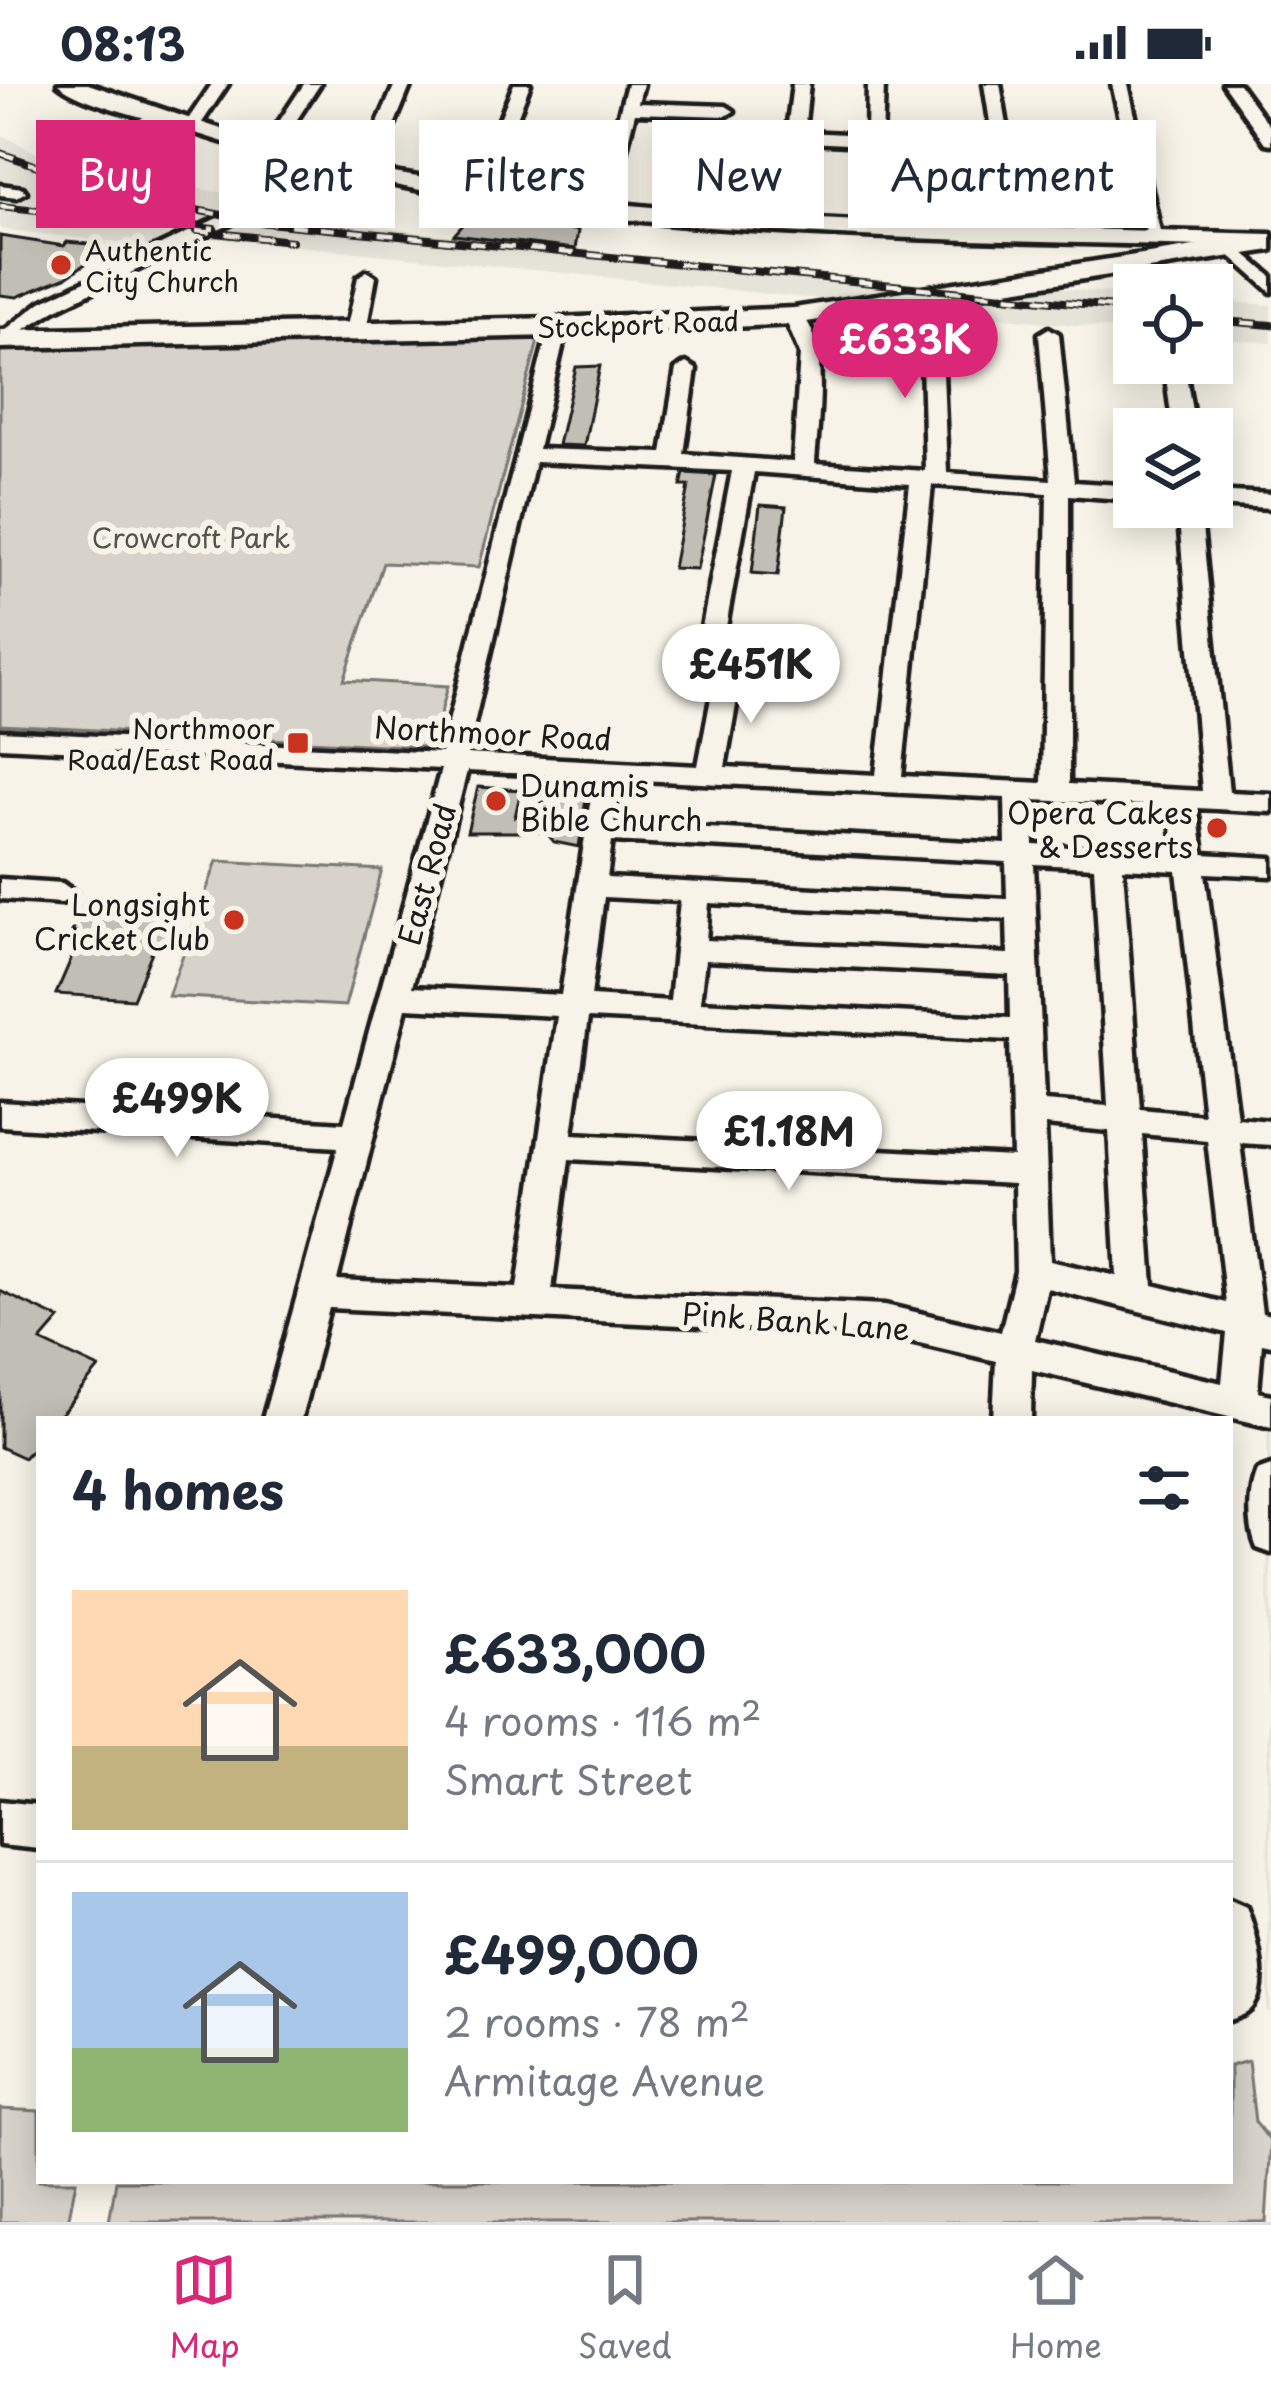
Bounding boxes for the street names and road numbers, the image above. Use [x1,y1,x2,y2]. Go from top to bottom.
street label: Stockport Road [536,299,740,347]
street label: Northmoor Road [373,703,613,761]
street label: East Road [386,798,466,950]
street label: Pink Bank Lane [681,1290,911,1350]

